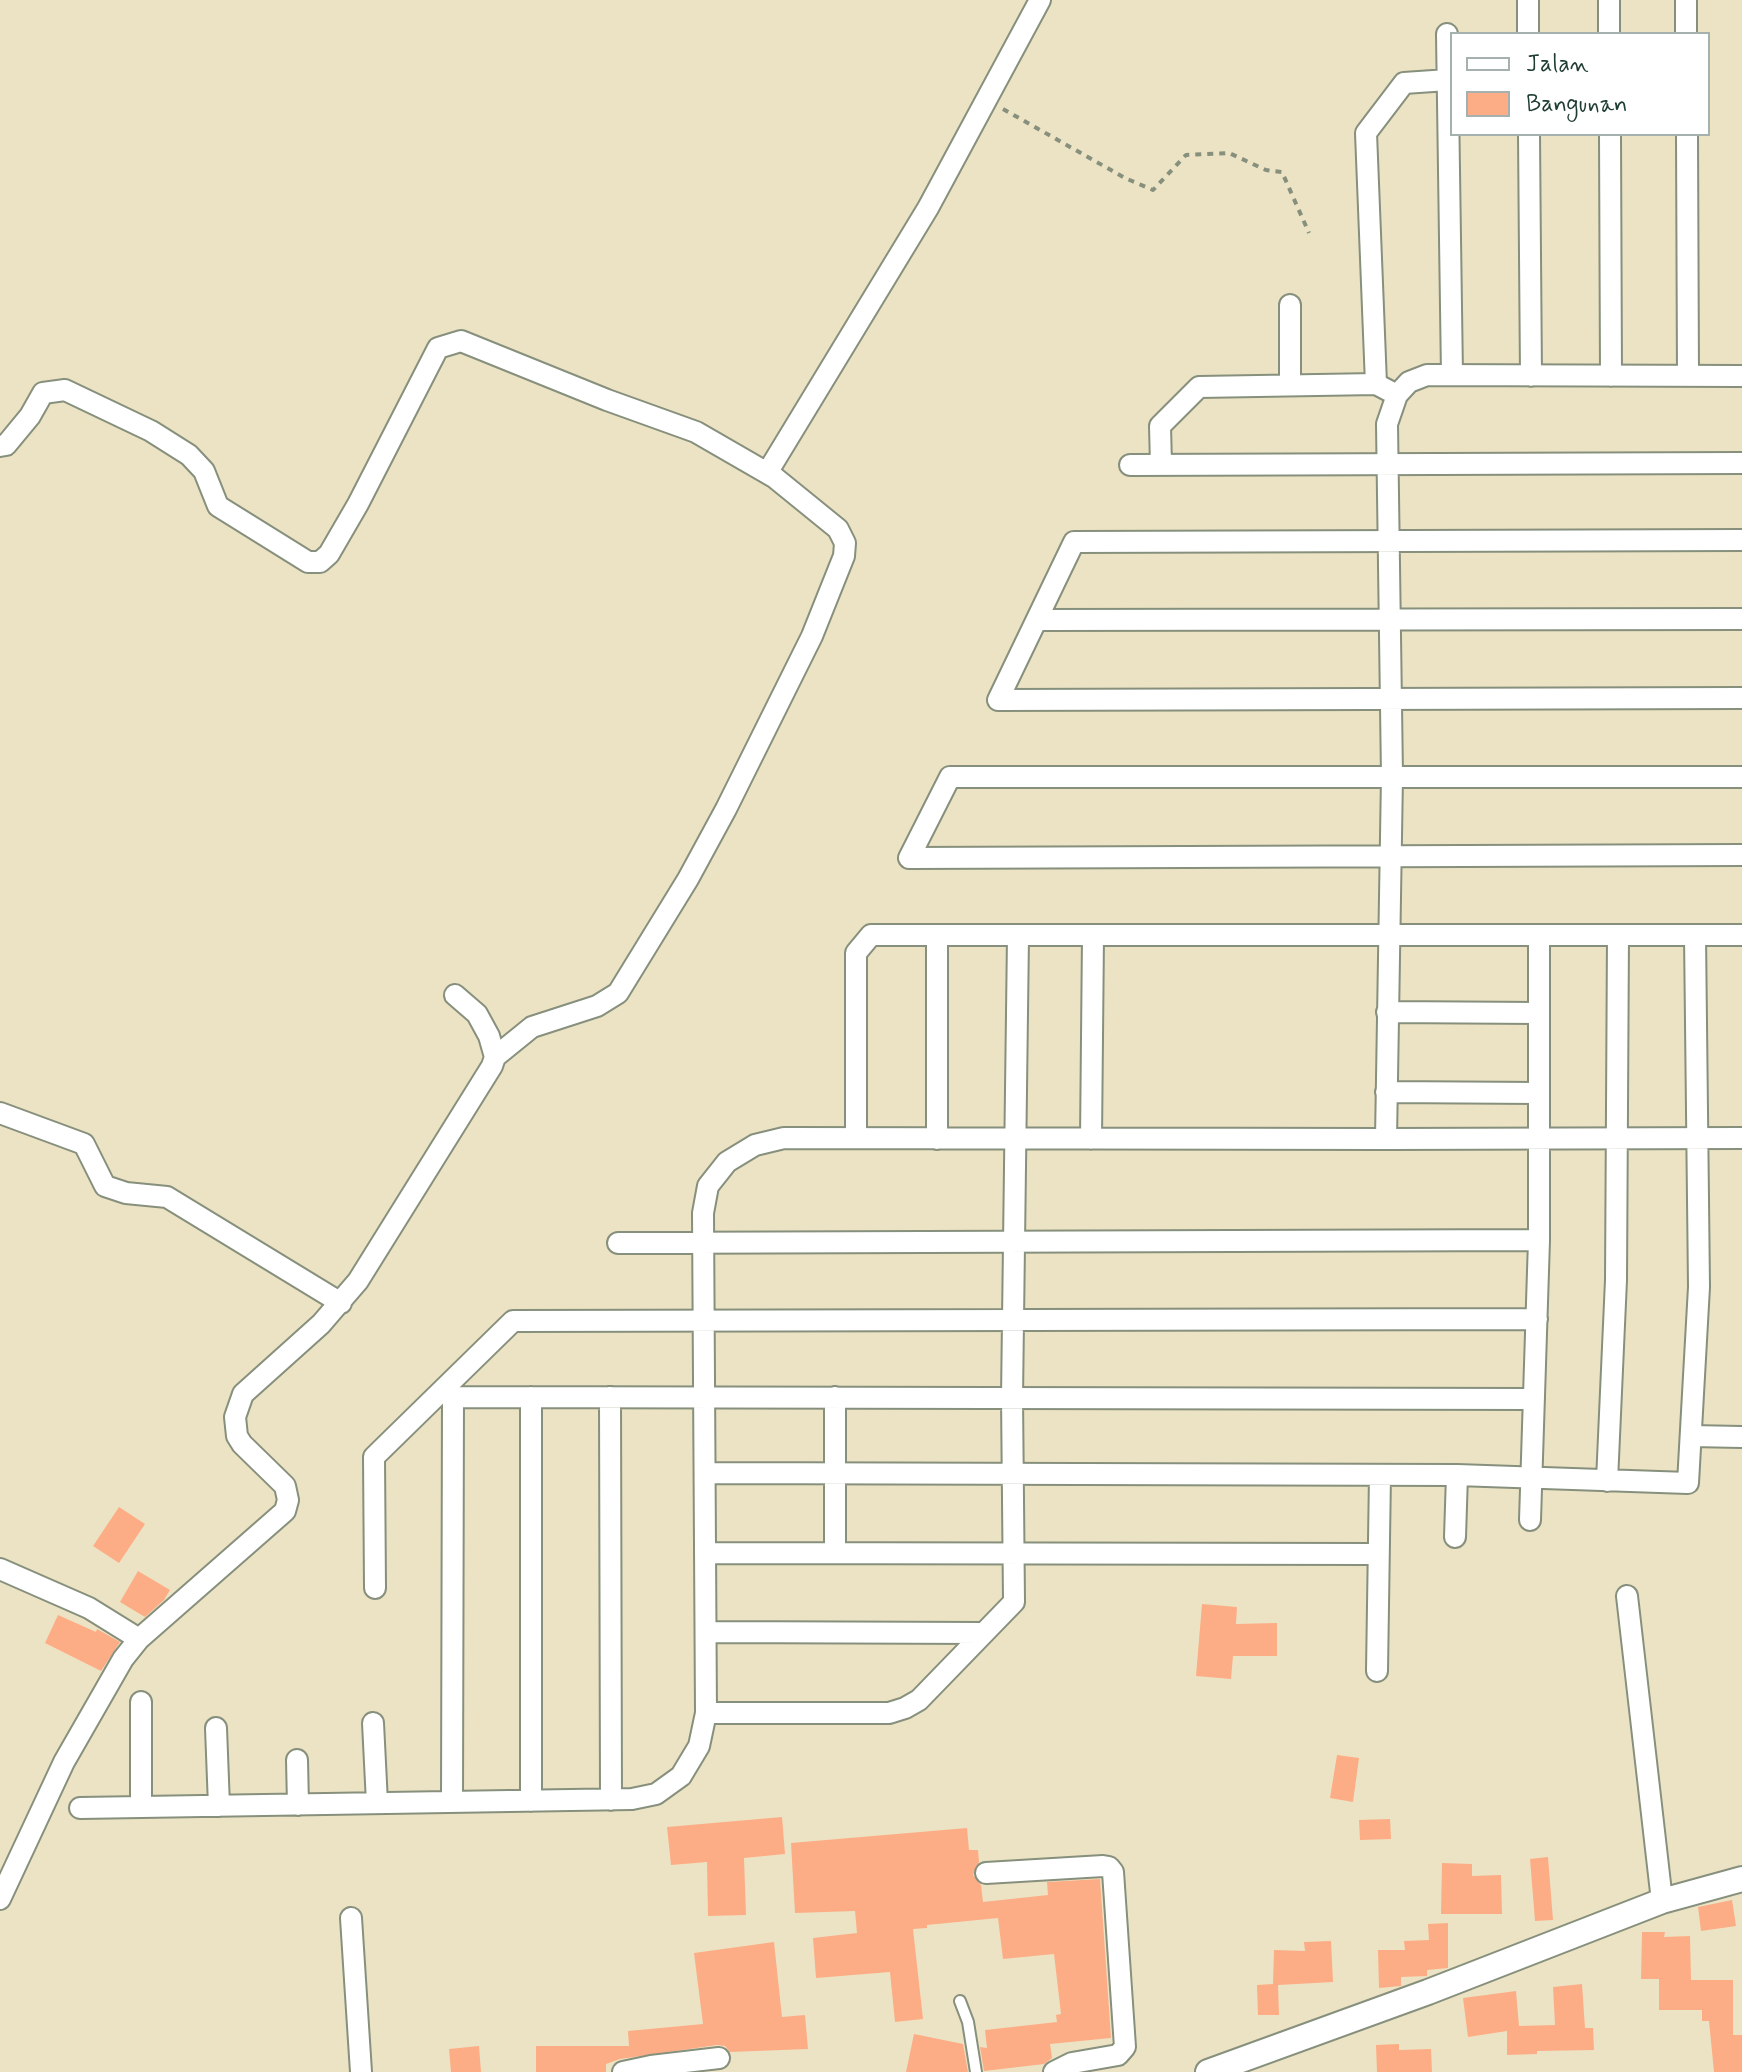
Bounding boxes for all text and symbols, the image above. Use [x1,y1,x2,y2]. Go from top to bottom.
legend [1450,32,1710,136]
text: Jalan [1526,49,1589,80]
text: Bangunan [1526,89,1627,120]

